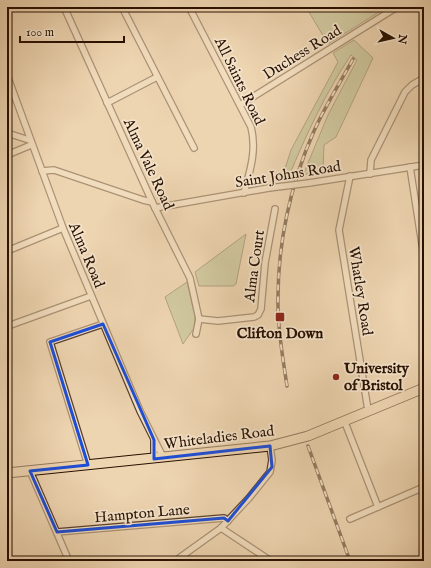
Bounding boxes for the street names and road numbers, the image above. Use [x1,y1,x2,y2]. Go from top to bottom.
street label: Duchess Road [260,20,346,84]
street label: All Saints Road [210,33,269,129]
street label: Alma Vale Road [119,114,179,214]
street label: Saint Johns Road [234,157,343,192]
street label: Alma Road [64,219,109,292]
street label: Alma Court [240,229,269,304]
street label: Whatley Road [344,245,377,338]
street label: Whiteladies Road [163,421,276,454]
street label: Hampton Lane [94,500,191,527]

